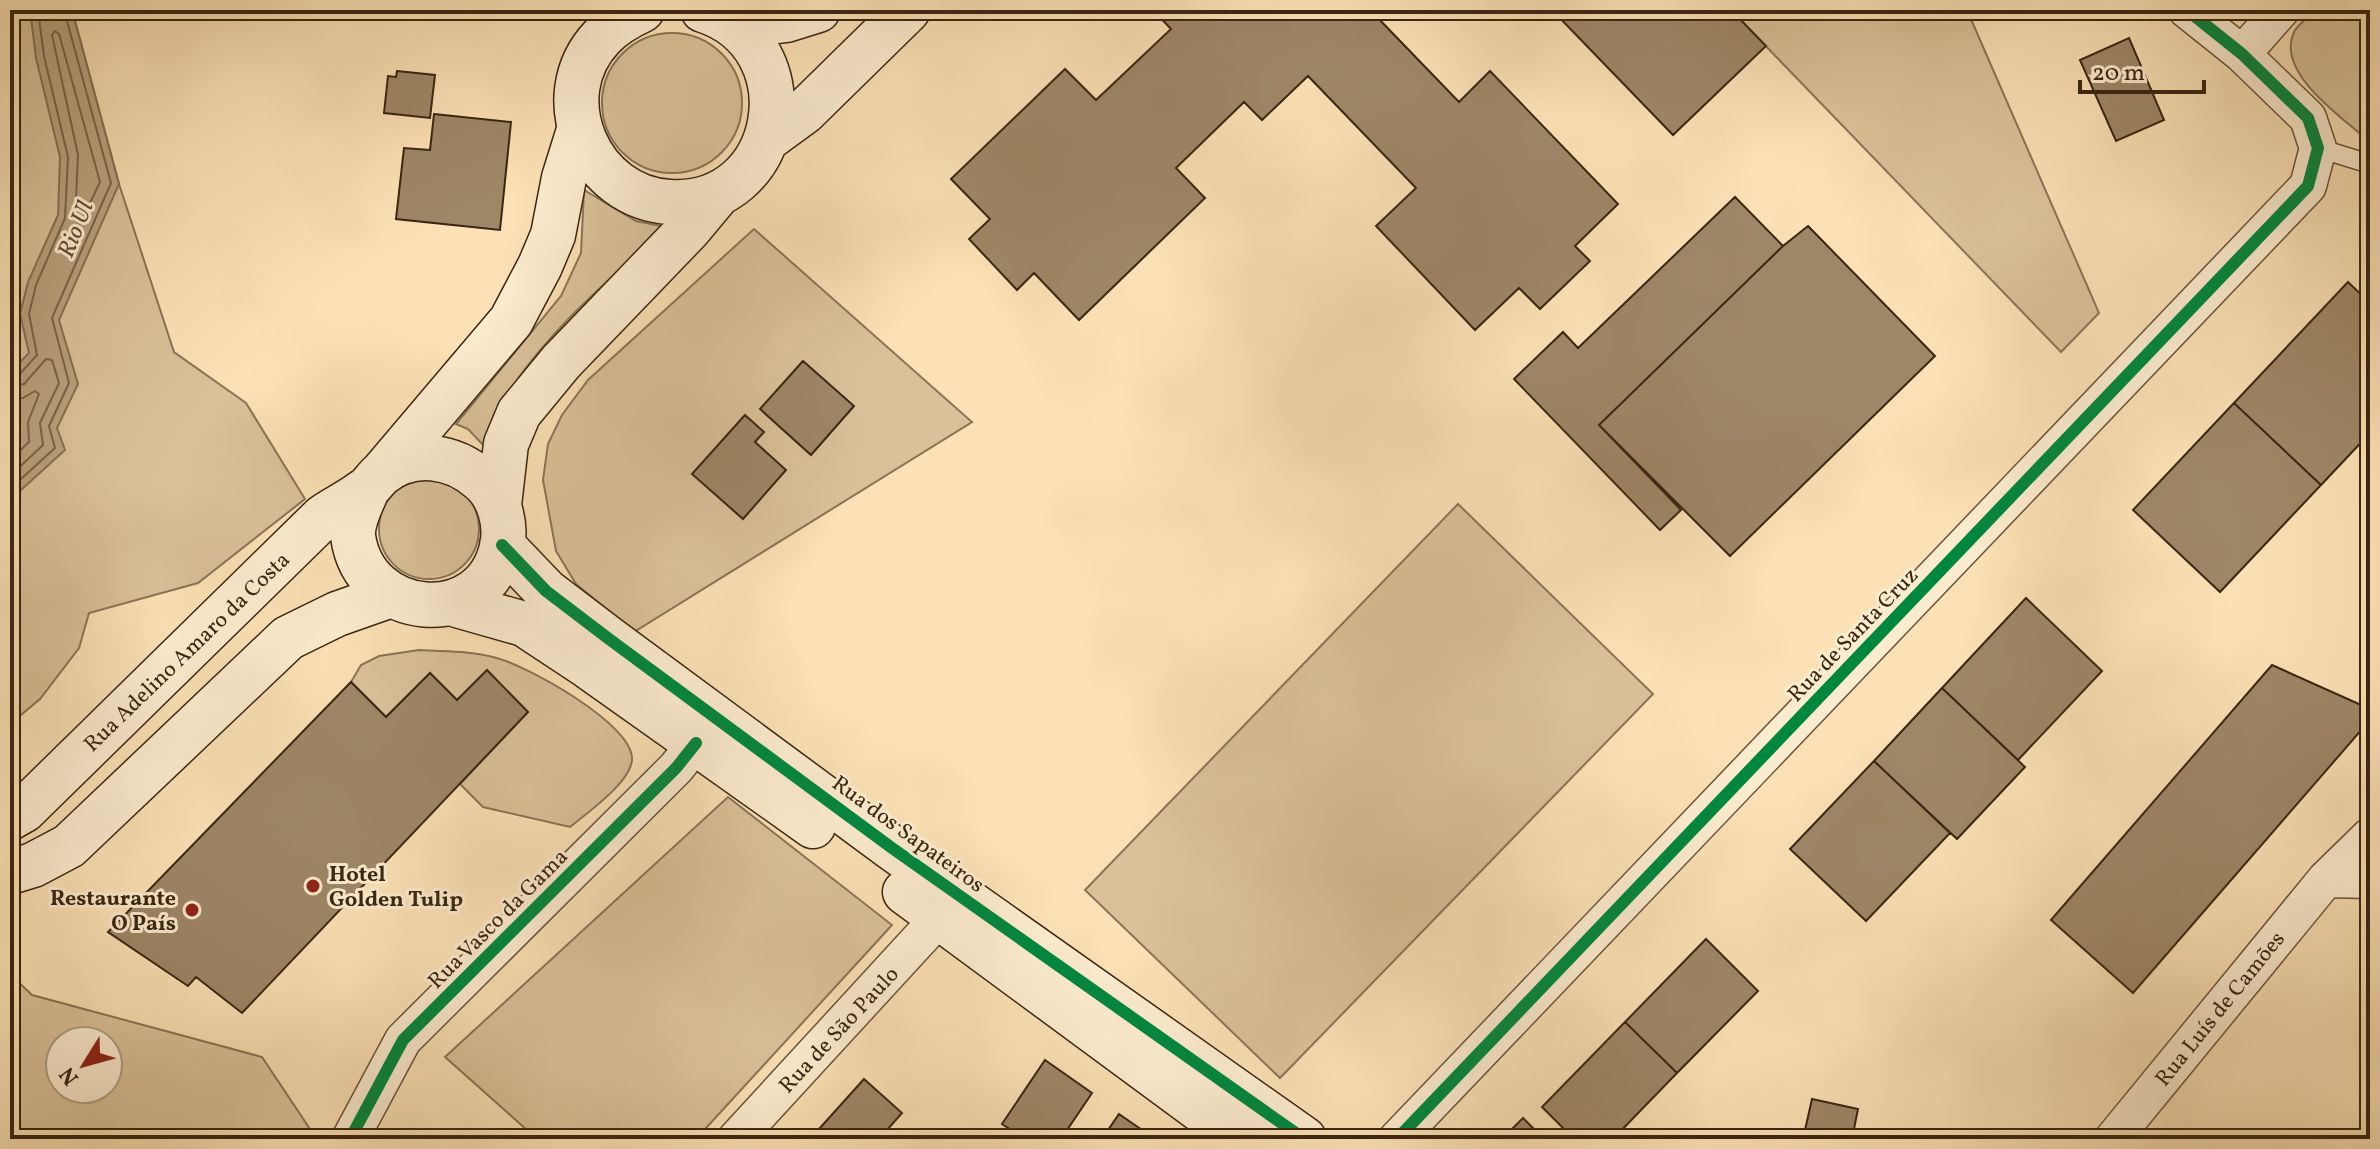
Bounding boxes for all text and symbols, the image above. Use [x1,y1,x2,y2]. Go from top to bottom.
scale bar [2080,44,2204,94]
text: 20 m [2092,57,2145,91]
water label: Rio Ul [50,196,104,263]
street label: Rua Adelino Amaro da Costa [78,546,298,760]
street label: Rua de Santa Cruz [1781,562,1926,710]
street label: Rua dos Sapateiros [825,769,990,901]
street label: Rua Vasco da Gama [422,843,576,997]
place label: Hotel Golden Tulip [329,860,463,916]
marker: Hotel Golden Tulip [304,877,322,895]
place label: Restaurante O País [50,884,176,940]
marker: Restaurante O País [183,901,201,919]
street label: Rua Luís de Camões [2149,925,2293,1094]
street label: Rua de São Paulo [773,960,907,1101]
north arrow [44,1025,124,1105]
text: N [53,1060,87,1091]

